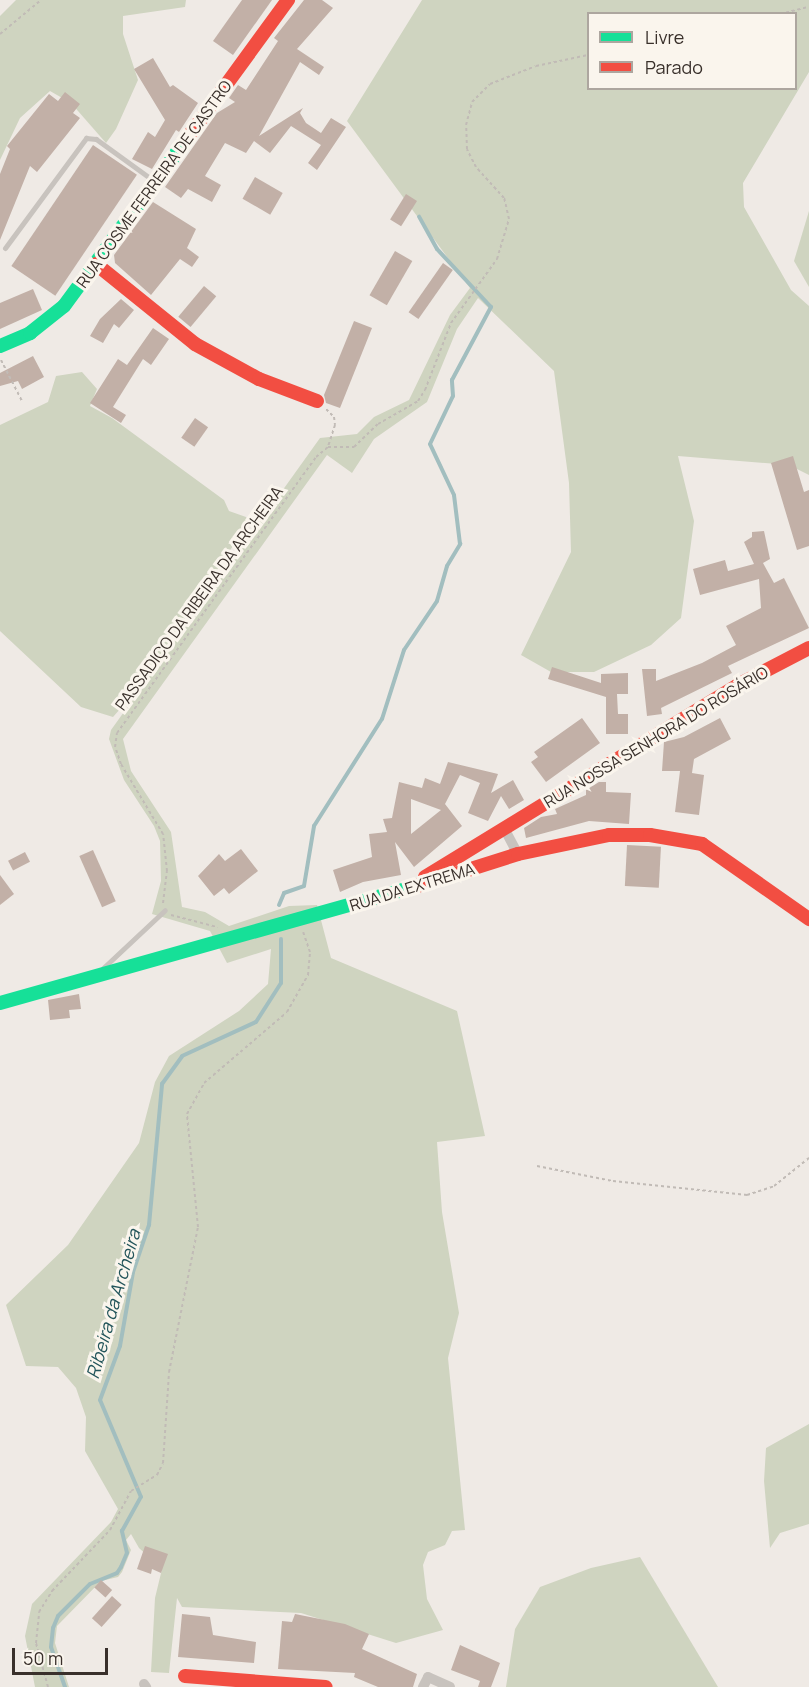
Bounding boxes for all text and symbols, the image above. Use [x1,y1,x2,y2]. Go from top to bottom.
legend [587,12,797,90]
text: Livre [645,25,684,49]
text: Parado [645,55,703,79]
street label: RUA COSME FERREIRA DE CASTRO [72,77,236,291]
street label: PASSADIÇO DA RIBEIRA DA ARCHEIRA [111,482,287,714]
street label: RUA NOSSA SENHORA DO ROSÁRIO [540,662,772,812]
street label: RUA DA EXTREMA [347,859,477,915]
water label: Ribeira da Archeira [81,1227,145,1381]
scale bar [15,1636,111,1674]
text: 50 m [23,1646,63,1670]

